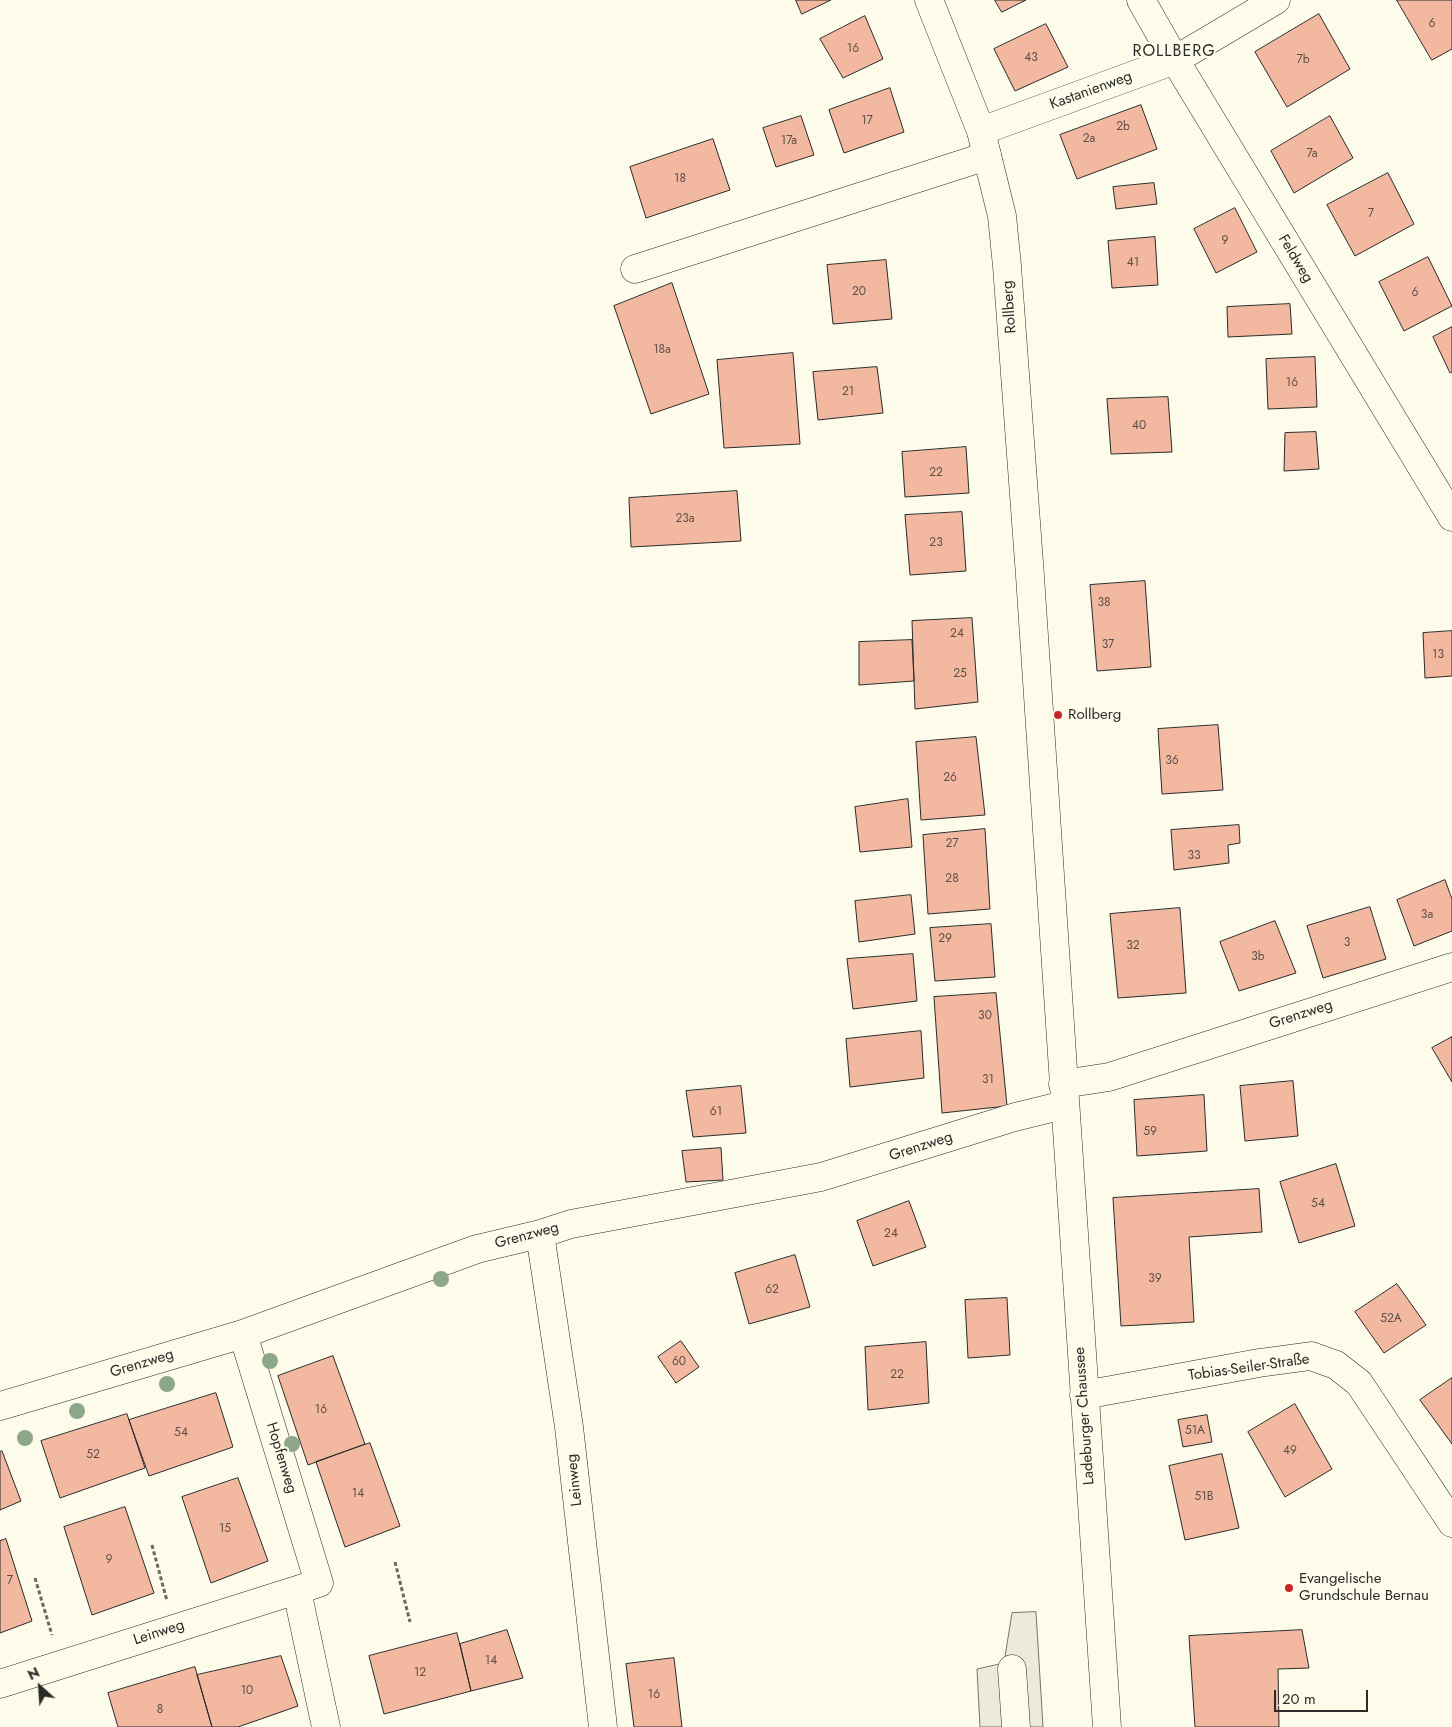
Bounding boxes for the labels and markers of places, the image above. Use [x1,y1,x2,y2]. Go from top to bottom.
place label: Rollberg [1068,706,1121,724]
marker: Rollberg [1052,709,1064,721]
place label: Evangelische Grundschule Bernau [1299,1570,1429,1605]
marker: Evangelische Grundschule Bernau [1283,1582,1295,1594]

